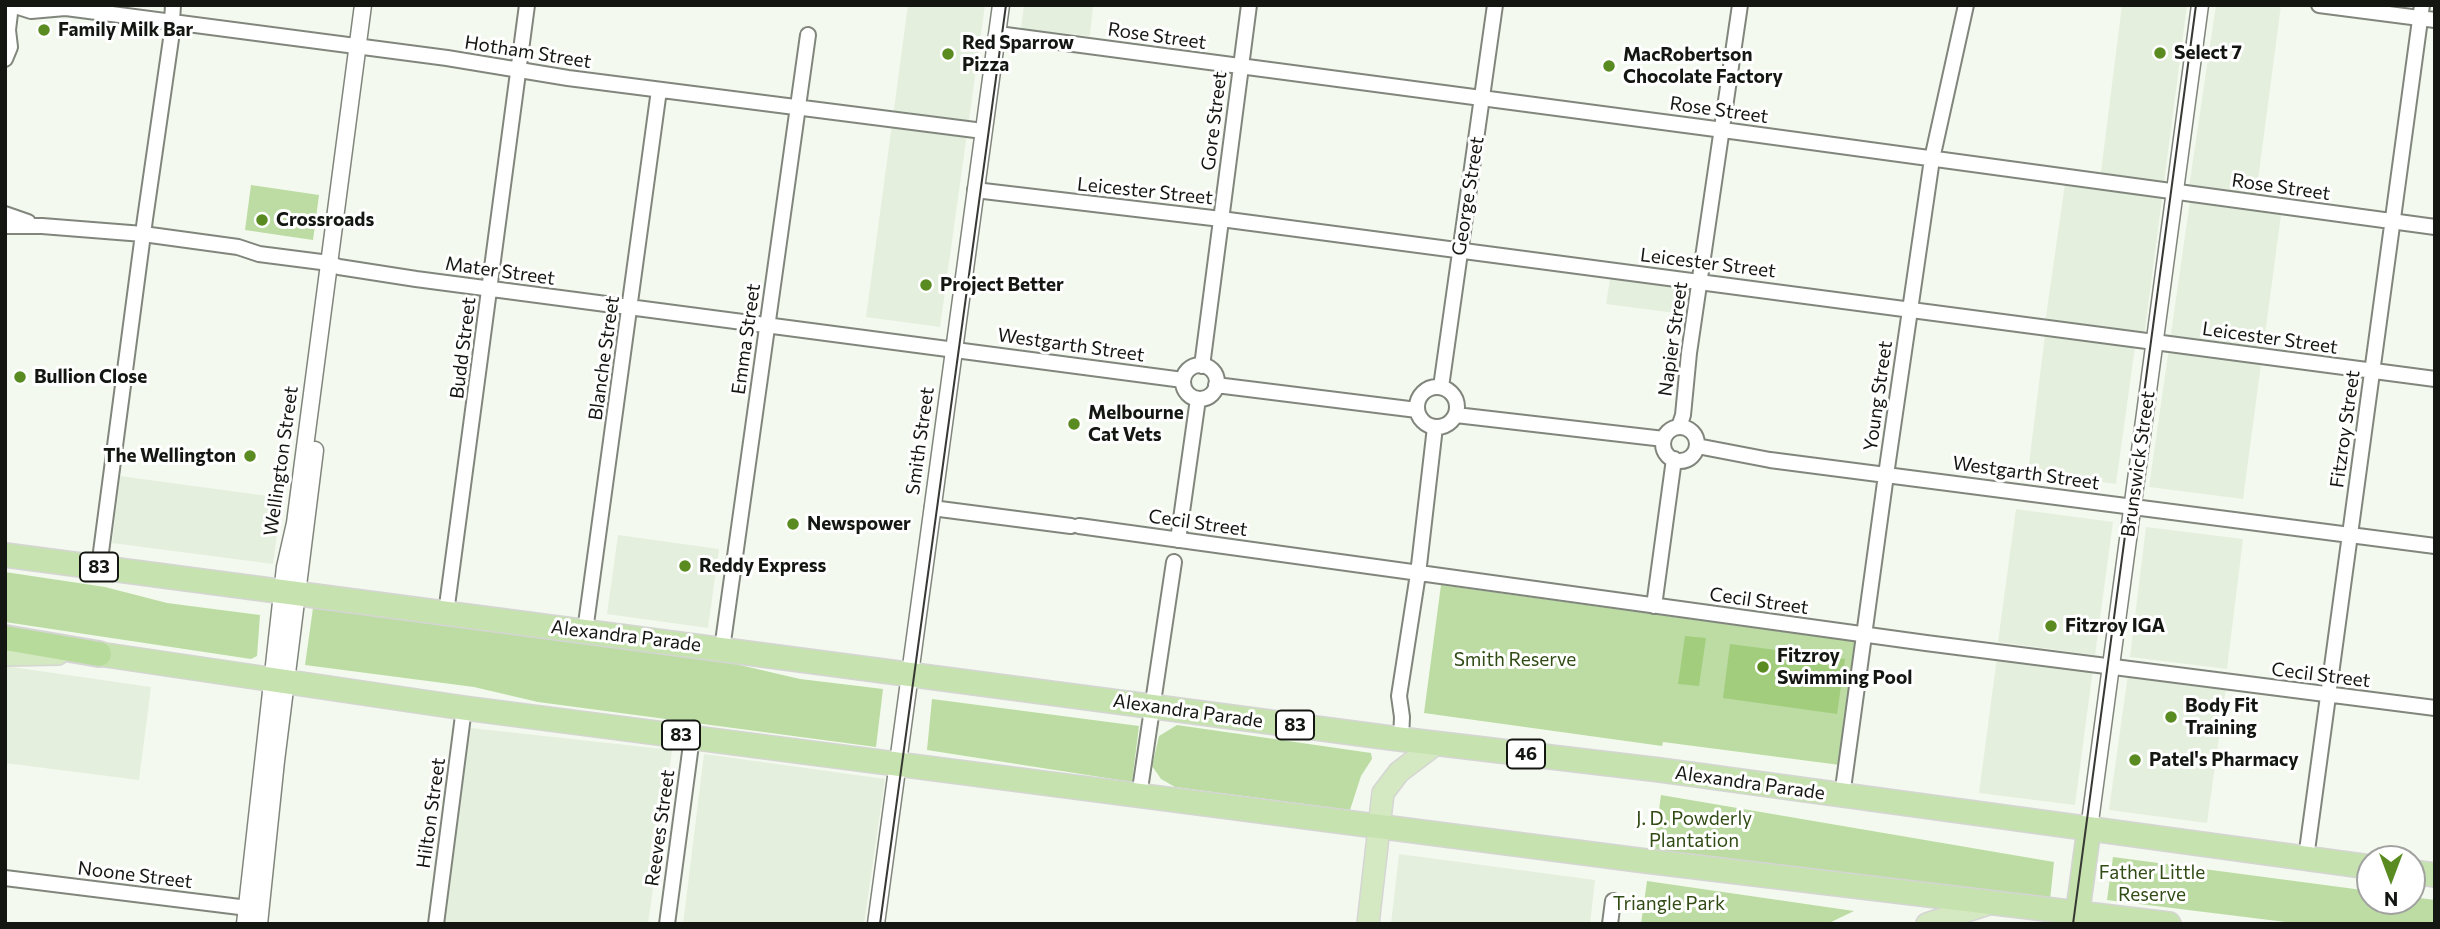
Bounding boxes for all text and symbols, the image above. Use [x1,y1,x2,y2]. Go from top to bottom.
street label: Rose Street [1106,18,1208,54]
place label: Family Milk Bar [58,19,193,41]
marker: Family Milk Bar [36,22,52,38]
street label: Hotham Street [463,31,593,73]
place label: Red Sparrow Pizza [962,32,1074,76]
place label: Select 7 [2174,42,2242,64]
place label: MacRobertson Chocolate Factory [1623,44,1783,88]
marker: Select 7 [2152,45,2168,61]
marker: Red Sparrow Pizza [940,46,956,62]
marker: MacRobertson Chocolate Factory [1601,58,1617,74]
street label: Gore Street [1197,70,1231,172]
street label: Rose Street [1668,92,1770,128]
street label: George Street [1447,135,1489,257]
street label: Rose Street [2230,169,2332,205]
street label: Leicester Street [1076,173,1214,209]
place label: Crossroads [276,209,374,231]
marker: Crossroads [254,212,270,228]
street label: Leicester Street [1639,243,1777,283]
street label: Mater Street [444,252,556,290]
place label: Project Better [940,274,1064,296]
marker: Project Better [918,277,934,293]
street label: Napier Street [1654,280,1692,398]
street label: Emma Street [727,282,765,396]
street label: Blanche Street [584,294,624,422]
street label: Budd Street [445,296,481,400]
street label: Leicester Street [2201,317,2339,359]
street label: Westgarth Street [996,323,1146,367]
street label: Young Street [1859,339,1897,453]
place label: Bullion Close [34,366,147,388]
marker: Bullion Close [12,369,28,385]
street label: Fitzroy Street [2325,369,2365,489]
street label: Wellington Street [259,385,303,537]
street label: Smith Street [901,386,939,496]
street label: Brunswick Street [2116,390,2160,538]
place label: Melbourne Cat Vets [1088,402,1184,446]
marker: Melbourne Cat Vets [1066,416,1082,432]
place label: The Wellington [103,445,236,467]
marker: The Wellington [242,448,258,464]
street label: Westgarth Street [1951,451,2101,495]
street label: Cecil Street [1147,505,1249,541]
place label: Newspower [807,513,911,535]
marker: Newspower [785,516,801,532]
road number: 83 [80,552,118,582]
place label: Reddy Express [699,555,826,577]
marker: Reddy Express [677,558,693,574]
street label: Cecil Street [1708,583,1810,619]
street label: Alexandra Parade [550,615,702,657]
place label: Fitzroy IGA [2065,615,2165,637]
marker: Fitzroy IGA [2043,618,2059,634]
place label: Fitzroy Swimming Pool [1777,645,1912,689]
park label: Smith Reserve [1454,649,1576,671]
street label: Cecil Street [2270,658,2372,692]
marker: Fitzroy Swimming Pool [1755,659,1771,675]
street label: Alexandra Parade [1112,689,1264,733]
place label: Body Fit Training [2185,695,2258,739]
marker: Body Fit Training [2163,709,2179,725]
road number: 83 [1276,710,1314,740]
road number: 83 [662,720,700,750]
road number: 46 [1507,740,1545,768]
place label: Patel's Pharmacy [2149,749,2299,771]
marker: Patel's Pharmacy [2127,752,2143,768]
street label: Hilton Street [412,756,450,870]
street label: Alexandra Parade [1674,761,1826,805]
street label: Reeves Street [641,768,679,888]
park label: J. D. Powderly Plantation [1636,808,1752,852]
north arrow [2356,845,2426,915]
street label: Noone Street [76,857,194,893]
park label: Father Little Reserve [2099,862,2205,906]
text: N [2384,888,2398,911]
park label: Triangle Park [1613,893,1725,915]

